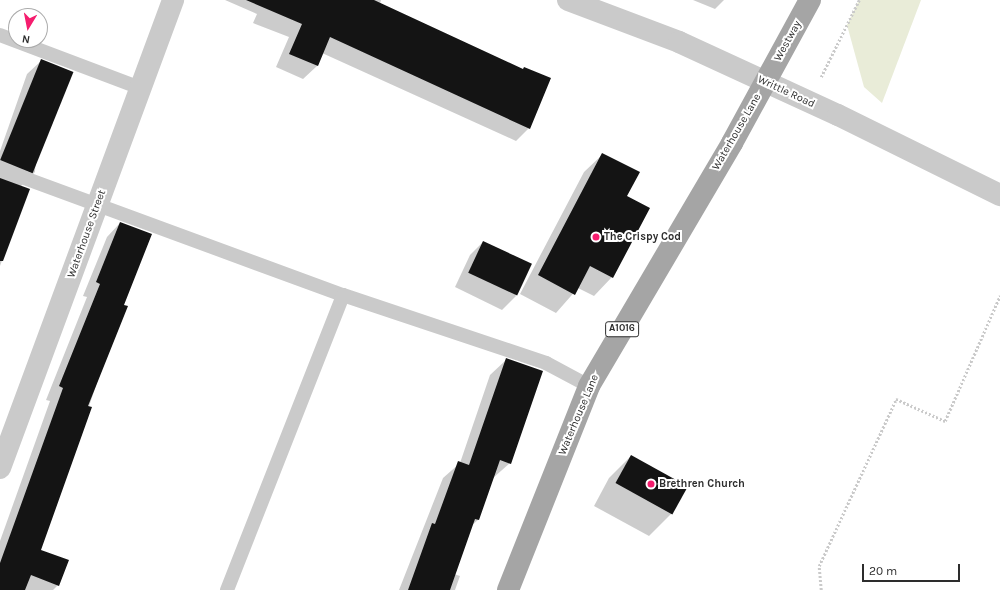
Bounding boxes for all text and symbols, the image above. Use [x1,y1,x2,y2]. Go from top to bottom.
north arrow [8,8,48,48]
street label: Westway [772,18,804,64]
text: N [21,32,31,46]
street label: Writtle Road [755,73,817,111]
street label: Waterhouse Lane [710,91,764,173]
street label: Waterhouse Street [65,188,109,280]
place label: The Crispy Cod [604,230,681,244]
marker: The Crispy Cod [591,232,601,242]
road number: A1016 [605,321,639,337]
street label: Waterhouse Lane [556,373,602,457]
place label: Brethren Church [659,477,745,491]
marker: Brethren Church [646,479,656,489]
scale bar [864,556,962,582]
text: 20 m [869,564,897,578]

